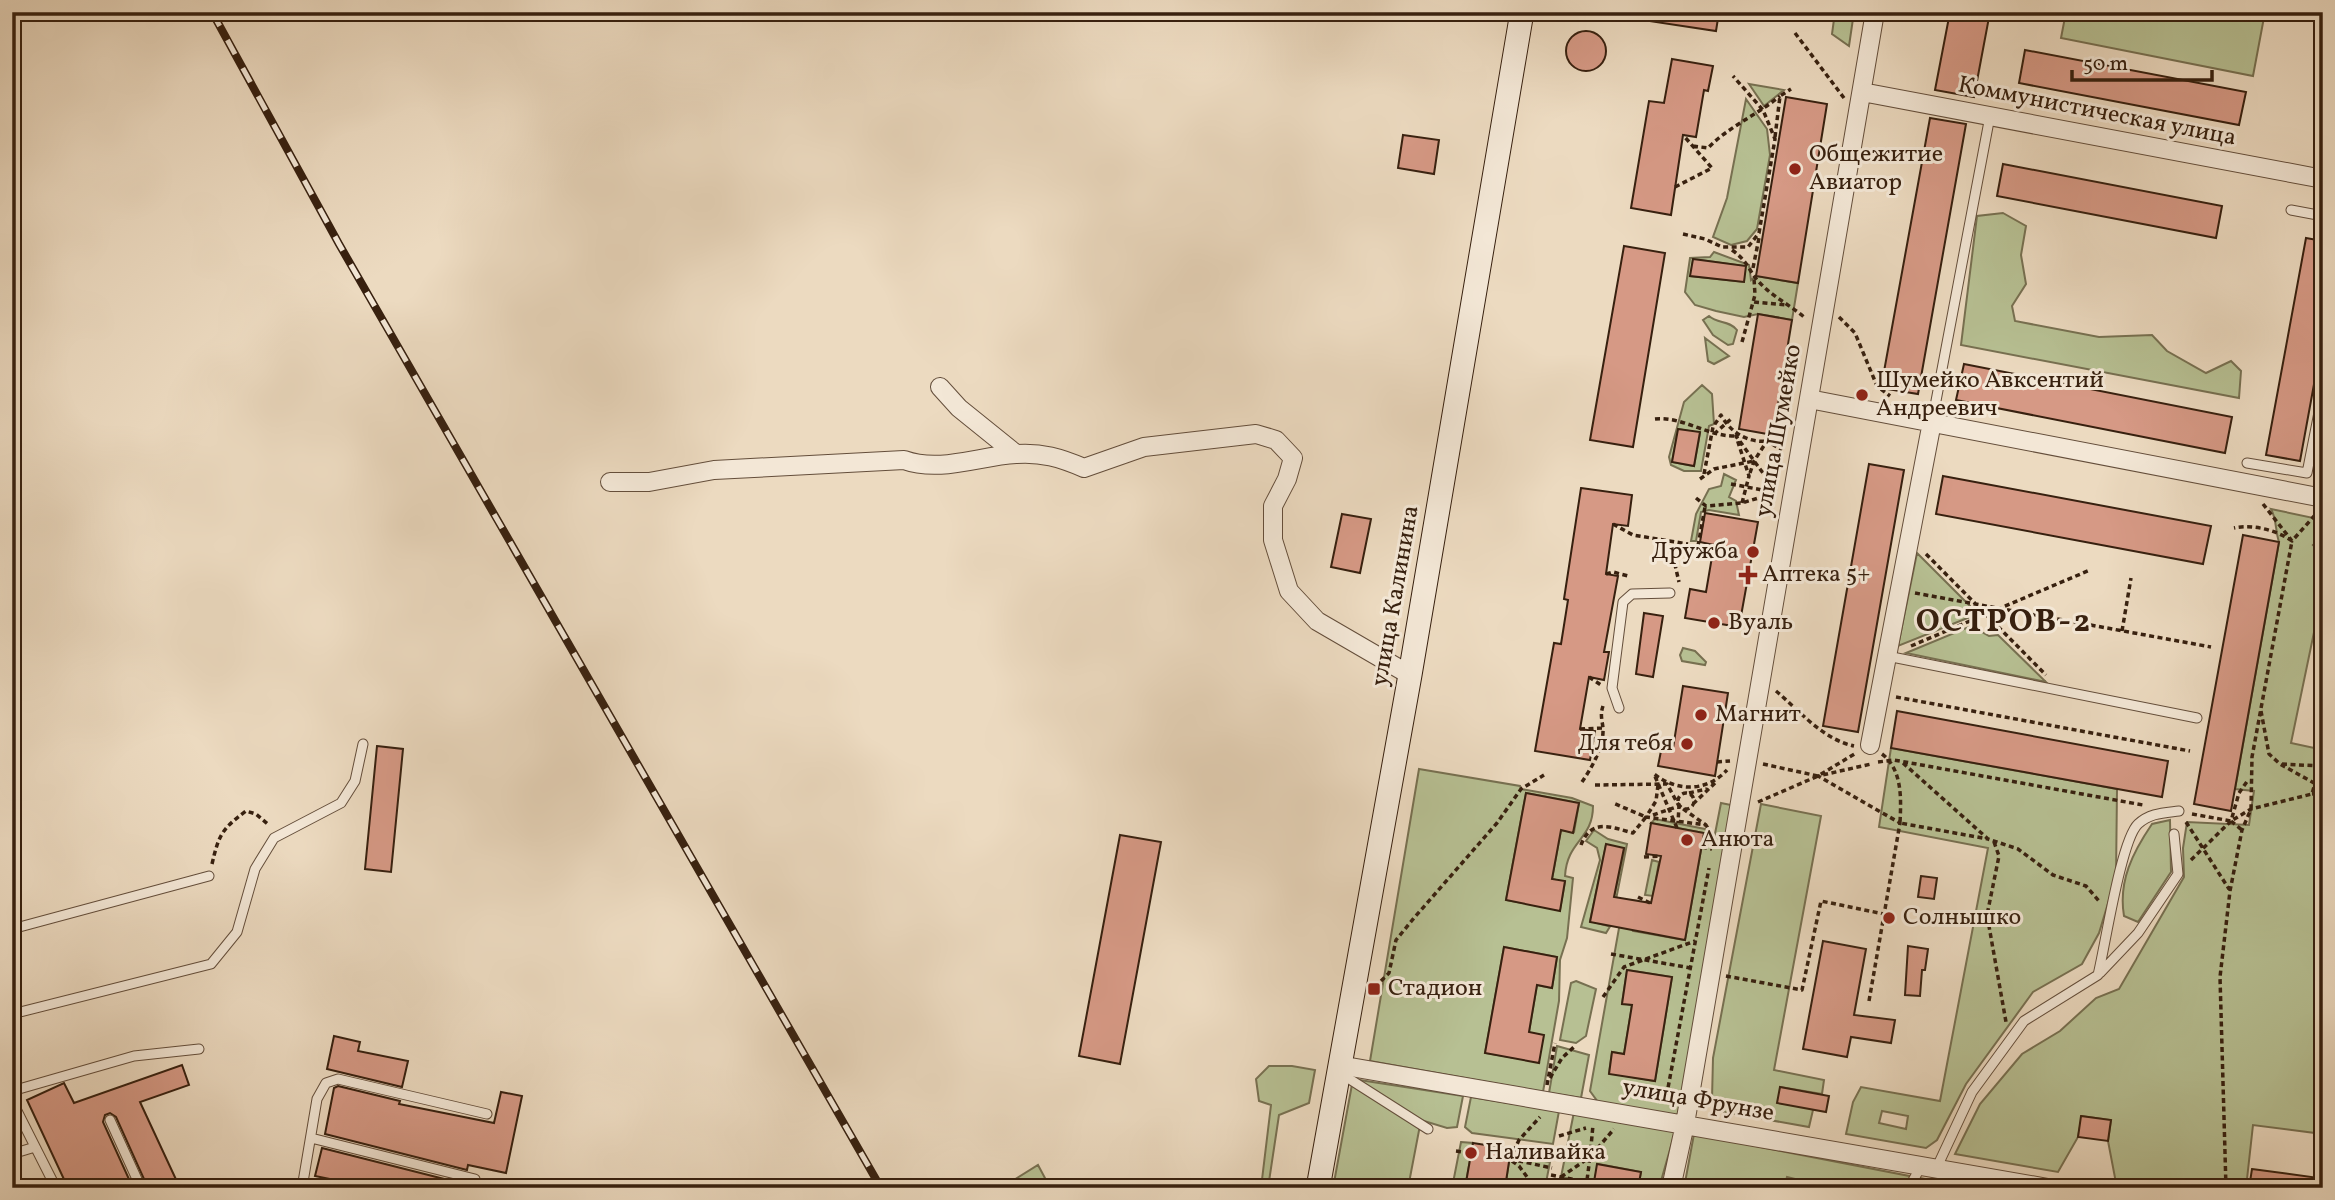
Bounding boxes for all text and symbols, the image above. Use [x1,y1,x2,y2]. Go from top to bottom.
scale bar [2072,38,2212,82]
text: 50 m [2083,50,2128,79]
street label: Коммунистическая улица [1955,68,2239,156]
place label: Общежитие Авиатор [1809,138,1943,200]
marker: Общежитие Авиатор [1787,161,1803,177]
street label: улица Шумейко [1747,342,1811,520]
place label: Шумейко Авксентий Андреевич [1876,364,2104,426]
marker: Шумейко Авксентий Андреевич [1854,387,1870,403]
street label: улица Калинина [1363,503,1429,689]
place label: Дружба [1651,535,1739,569]
marker: Дружба [1745,544,1761,560]
place label: Аптека 5+ [1762,558,1870,592]
marker: Аптека 5+ [1740,567,1756,583]
district label: ОСТРОВ-2 [1916,601,2092,645]
place label: Вуаль [1728,606,1793,640]
marker: Вуаль [1706,615,1722,631]
place label: Магнит [1715,698,1801,732]
marker: Магнит [1693,707,1709,723]
place label: Для тебя [1577,727,1673,761]
marker: Для тебя [1679,736,1695,752]
place label: Анюта [1701,823,1775,857]
marker: Анюта [1679,832,1695,848]
place label: Солнышко [1903,901,2021,935]
marker: Солнышко [1881,910,1897,926]
place label: Стадион [1388,972,1482,1006]
marker: Стадион [1366,981,1382,997]
street label: улица Фрунзе [1619,1071,1777,1131]
place label: Наливайка [1485,1136,1606,1170]
marker: Наливайка [1463,1145,1479,1161]

